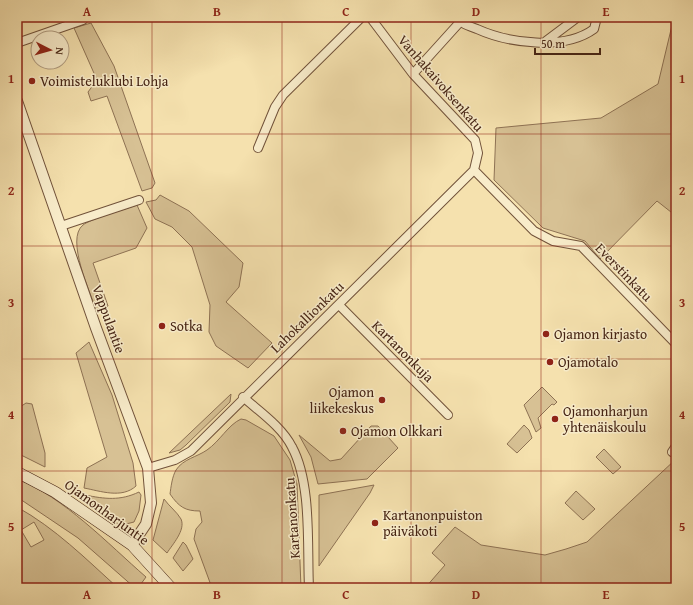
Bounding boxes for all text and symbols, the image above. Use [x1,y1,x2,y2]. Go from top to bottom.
text: A [83,2,92,21]
text: B [213,2,221,21]
text: C [342,2,350,21]
text: D [472,2,480,21]
text: E [603,2,610,21]
north arrow [30,30,70,70]
street label: Vanhakaivoksenkatu [393,30,489,136]
scale bar [535,30,600,56]
text: 50 m [541,35,565,52]
text: N [52,47,68,56]
text: 1 [8,69,14,88]
text: 1 [679,69,685,88]
place label: Voimisteluklubi Lohja [40,71,169,91]
marker: Voimisteluklubi Lohja [27,76,37,86]
text: 2 [8,181,15,200]
text: 2 [679,181,686,200]
street label: Everstinkatu [591,238,657,306]
street label: Lahokallionkatu [266,276,348,357]
street label: Vappulantie [87,282,131,356]
text: 3 [8,293,14,312]
text: 3 [679,293,685,312]
place label: Sotka [170,316,203,336]
street label: Kartanonkuja [368,316,439,387]
marker: Sotka [157,321,167,331]
place label: Ojamon kirjasto [554,324,647,344]
marker: Ojamon kirjasto [541,329,551,339]
place label: Ojamotalo [558,352,618,372]
marker: Ojamotalo [545,357,555,367]
place label: Ojamon liikekeskus [310,382,374,418]
marker: Ojamon liikekeskus [377,395,387,405]
place label: Ojamonharjun yhtenäiskoulu [562,401,648,437]
text: 4 [8,405,15,424]
text: 4 [679,405,686,424]
marker: Ojamonharjun yhtenäiskoulu [550,414,560,424]
place label: Ojamon Olkkari [351,421,442,441]
marker: Ojamon Olkkari [338,426,348,436]
street label: Ojamonharjuntie [61,474,154,550]
street label: Kartanonkatu [279,476,305,559]
place label: Kartanonpuiston päiväkoti [383,505,483,541]
text: 5 [8,517,15,536]
text: 5 [679,517,686,536]
marker: Kartanonpuiston päiväkoti [370,518,380,528]
text: A [83,585,92,604]
text: B [213,585,221,604]
text: C [342,585,350,604]
text: D [472,585,480,604]
text: E [603,585,610,604]

